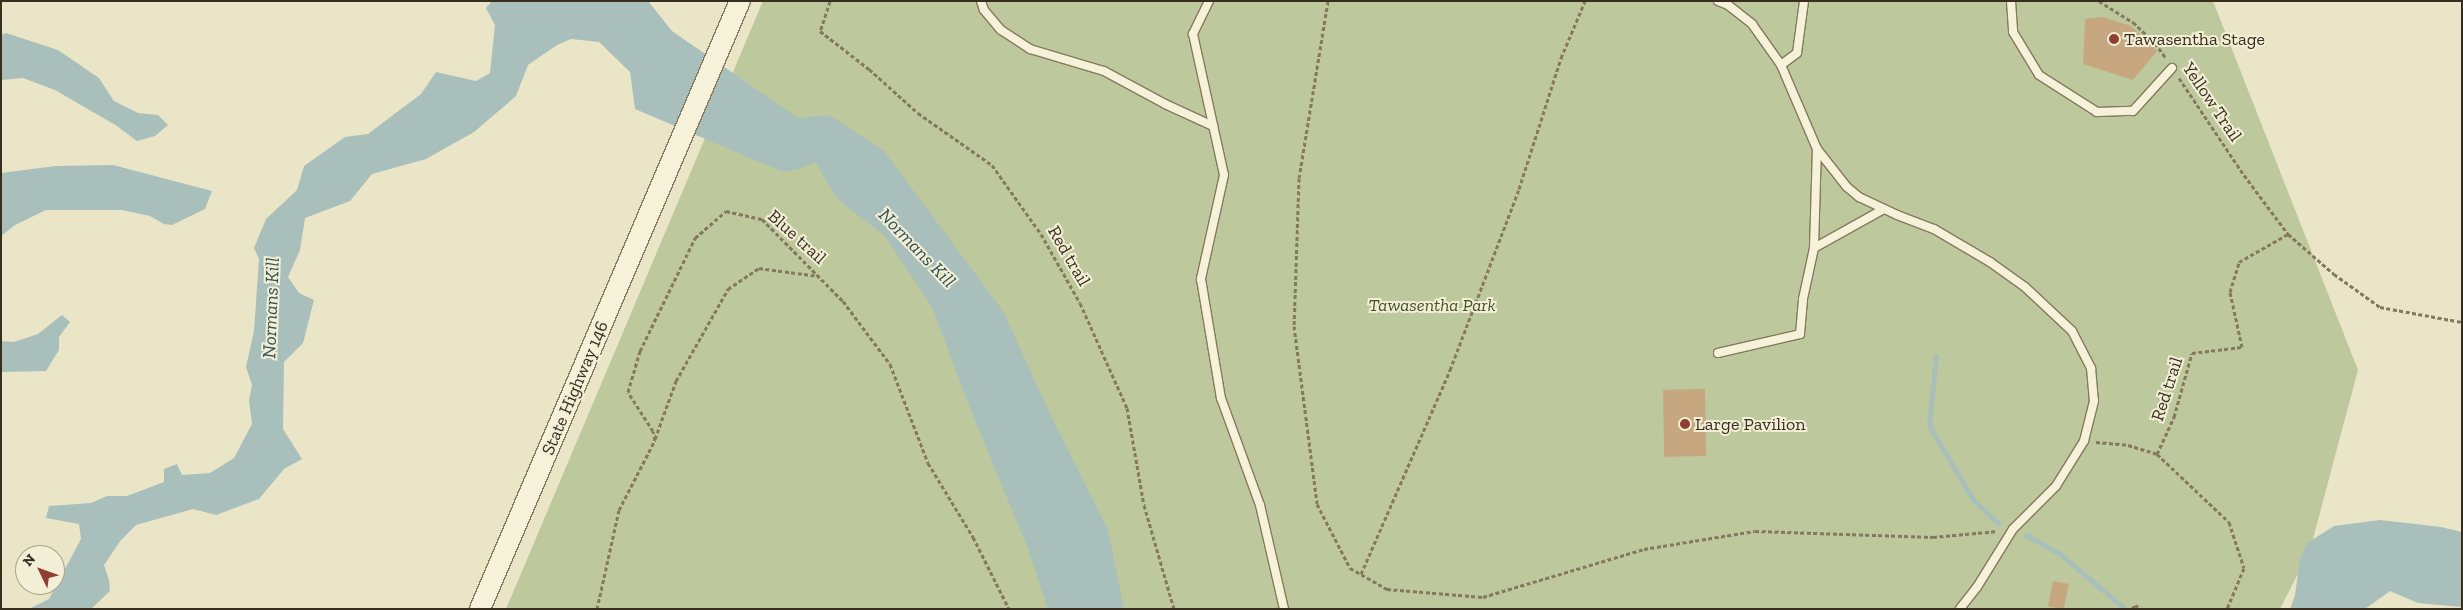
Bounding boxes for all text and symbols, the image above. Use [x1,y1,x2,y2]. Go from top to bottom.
place label: Tawasentha Stage [2124,28,2265,50]
marker: Tawasentha Stage [2108,33,2120,45]
street label: Yellow Trail [2177,58,2247,146]
water label: Normans Kill [874,204,960,292]
street label: Blue trail [763,205,831,269]
street label: Red trail [1043,222,1095,290]
water label: Normans Kill [258,257,284,359]
park label: Tawasentha Park [1368,294,1496,316]
street label: State Highway 146 [537,318,613,458]
street label: Red trail [2147,354,2187,424]
place label: Large Pavilion [1695,413,1806,435]
marker: Large Pavilion [1679,418,1691,430]
north arrow [15,545,65,595]
text: N [19,551,39,570]

